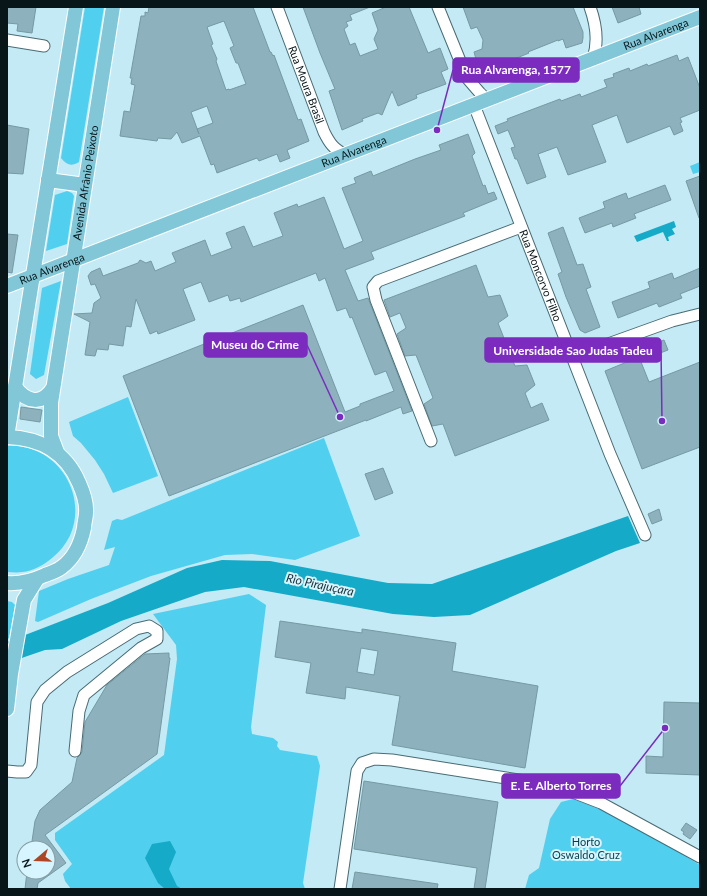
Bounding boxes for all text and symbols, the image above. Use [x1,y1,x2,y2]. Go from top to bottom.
street label: Rua Alvarenga [621,15,690,52]
street label: Rua Moura Brasil [286,44,327,125]
callout: Rua Alvarenga, 1577 [453,58,579,82]
text: Rua Alvarenga, 1577 [461,62,571,77]
street label: Avenida Afrânio Peixoto [70,124,100,241]
street label: Rua Alvarenga [319,132,388,169]
street label: Rua Moncorvo Filho [517,228,565,323]
street label: Rua Alvarenga [17,250,86,287]
callout: Museu do Crime [204,333,307,357]
text: Museu do Crime [211,337,300,352]
callout: Universidade Sao Judas Tadeu [485,338,661,362]
text: Universidade Sao Judas Tadeu [493,343,653,358]
water label: Rio Pirajuçara [285,570,355,599]
callout: E. E. Alberto Torres [502,774,620,798]
text: E. E. Alberto Torres [511,778,611,793]
park label: Horto Oswaldo Cruz [552,835,620,861]
north arrow [16,840,56,880]
text: N [19,857,34,870]

